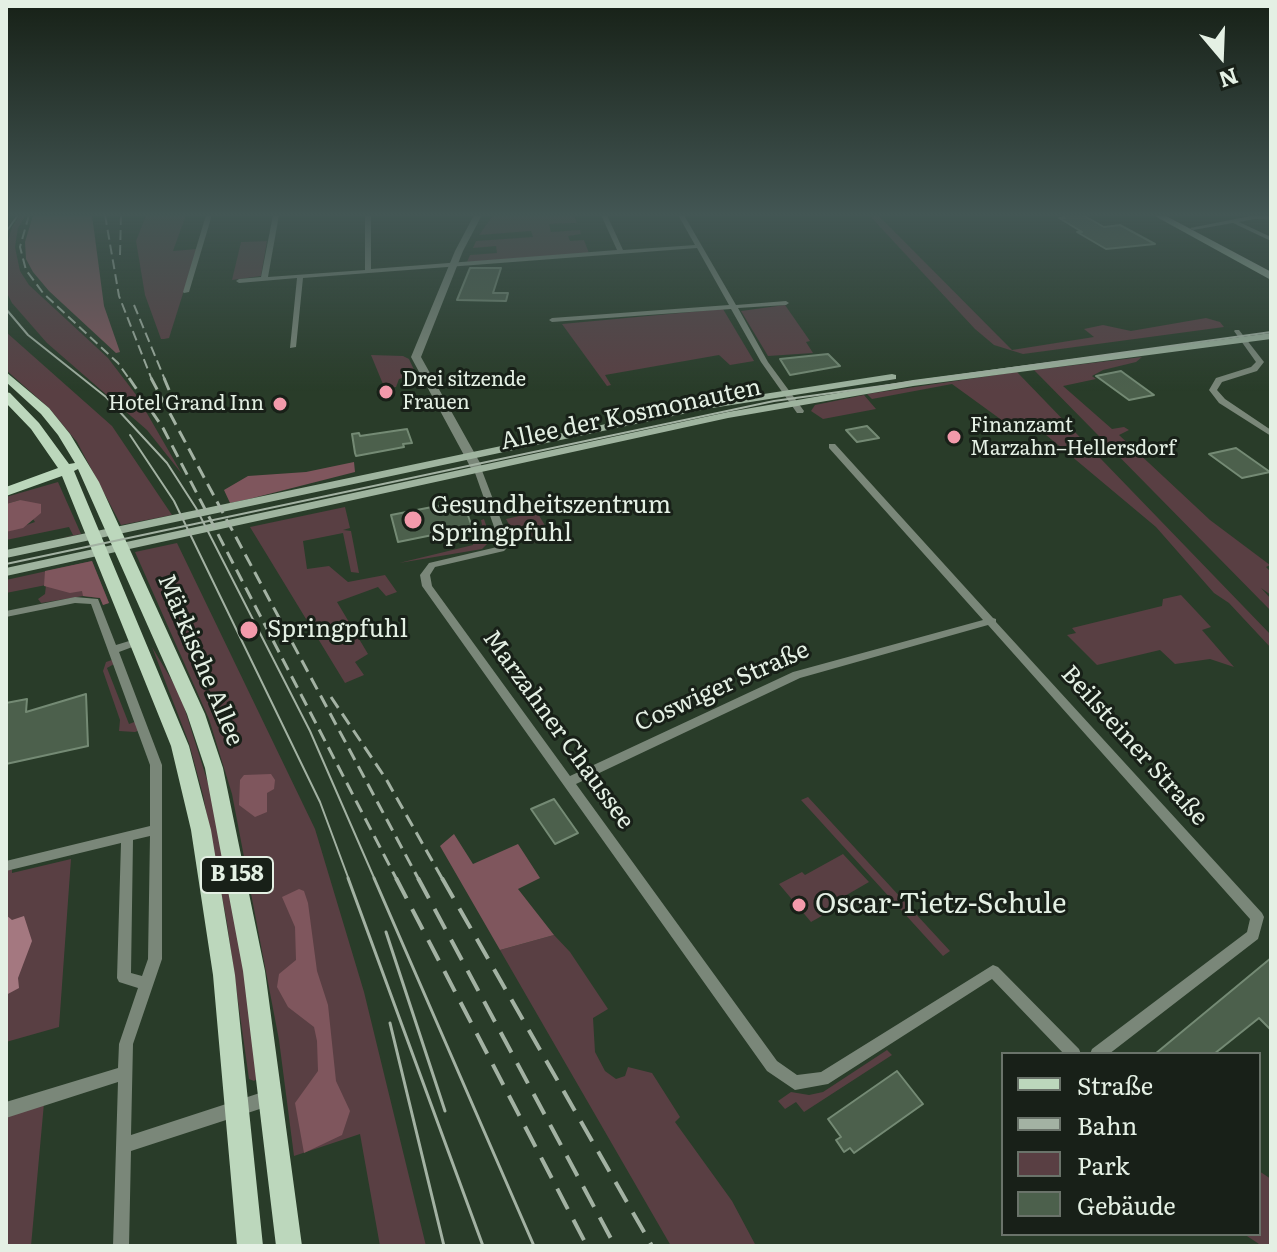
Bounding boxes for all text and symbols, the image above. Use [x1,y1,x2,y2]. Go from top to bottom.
north arrow [1181,16,1261,96]
text: N [1215,61,1243,98]
place label: Drei sitzende Frauen [402,368,526,415]
street label: Allee der Kosmonauten [498,373,764,457]
marker: Drei sitzende Frauen [377,383,395,401]
place label: Hotel Grand Inn [108,392,264,416]
marker: Hotel Grand Inn [271,395,289,413]
place label: Finanzamt Marzahn–Hellersdorf [970,414,1176,461]
marker: Finanzamt Marzahn–Hellersdorf [945,428,963,446]
place label: Gesundheitszentrum Springpfuhl [431,492,671,548]
marker: Gesundheitszentrum Springpfuhl [402,509,424,531]
street label: Märkische Allee [151,570,249,750]
place label: Springpfuhl [267,616,408,644]
marker: Springpfuhl [238,619,260,641]
street label: Marzahner Chaussee [476,625,640,835]
street label: Coswiger Straße [630,636,814,738]
street label: Beilsteiner Straße [1055,660,1213,832]
road number: B 158 [201,857,273,893]
place label: Oscar-Tietz-Schule [815,888,1066,922]
marker: Oscar-Tietz-Schule [790,896,808,914]
legend [1001,1052,1261,1236]
text: Straße [1077,1067,1153,1102]
text: Bahn [1077,1107,1137,1142]
text: Park [1077,1147,1130,1182]
text: Gebäude [1077,1187,1176,1222]

